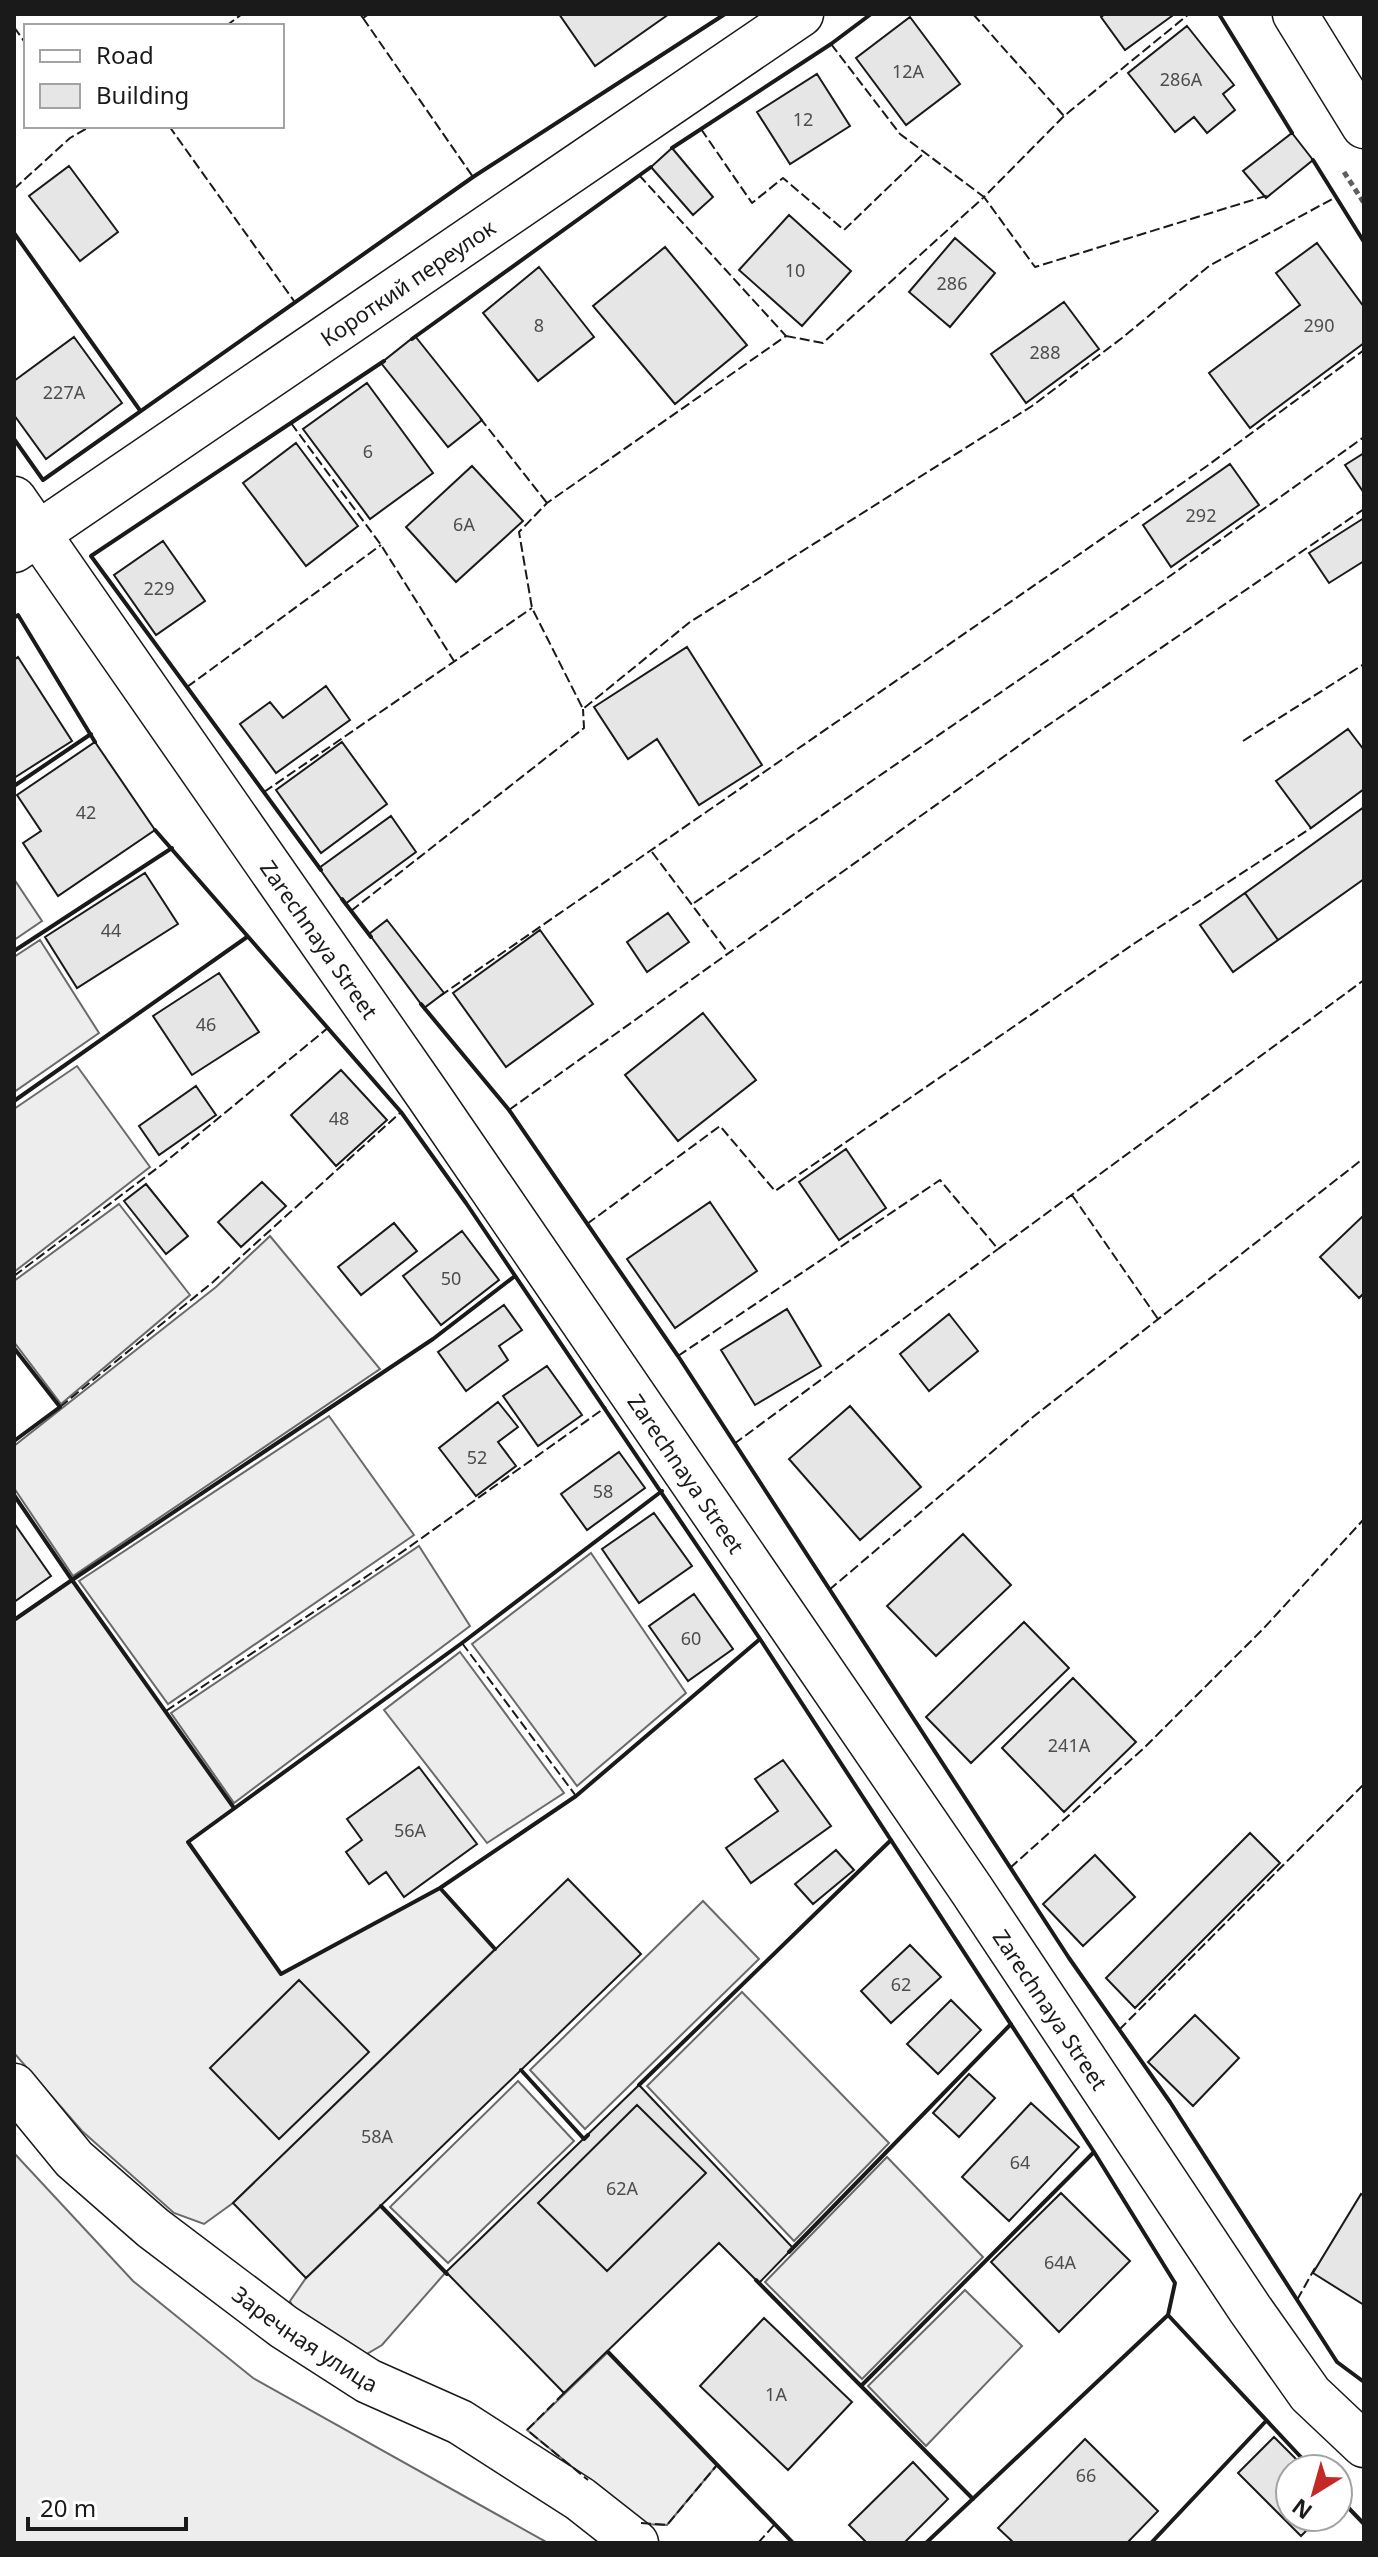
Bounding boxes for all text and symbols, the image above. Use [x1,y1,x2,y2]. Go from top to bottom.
legend [24,24,284,128]
text: Road [96,38,154,71]
house number: 12А [892,59,925,83]
house number: 286А [1160,67,1203,91]
text: Building [96,78,189,111]
house number: 12 [793,107,813,131]
street label: Короткий переулок [314,212,501,352]
house number: 10 [785,258,805,282]
house number: 286 [937,271,967,295]
house number: 8 [534,313,544,337]
house number: 290 [1304,313,1334,337]
house number: 288 [1030,340,1060,364]
house number: 227А [43,380,86,404]
house number: 6 [363,439,373,463]
house number: 292 [1186,503,1216,527]
house number: 6А [453,512,475,536]
house number: 229 [144,576,174,600]
house number: 42 [76,800,96,824]
street label: Zarechnaya Street [254,854,385,1025]
house number: 44 [101,918,121,942]
house number: 46 [196,1012,216,1036]
house number: 48 [329,1106,349,1130]
house number: 50 [441,1266,461,1290]
street label: Zarechnaya Street [622,1388,752,1559]
house number: 52 [467,1445,487,1469]
house number: 58 [593,1479,613,1503]
house number: 60 [681,1626,701,1650]
house number: 241А [1048,1733,1091,1757]
house number: 56А [394,1818,427,1842]
street label: Zarechnaya Street [987,1923,1115,2095]
house number: 62 [891,1972,911,1996]
house number: 58А [361,2124,394,2148]
house number: 64 [1010,2150,1030,2174]
house number: 62А [606,2176,639,2200]
house number: 64А [1044,2250,1077,2274]
street label: Заречная улица [227,2279,383,2399]
house number: 1А [765,2382,787,2406]
north arrow [1274,2453,1354,2533]
house number: 66 [1076,2463,1096,2487]
scale bar [28,2481,186,2531]
text: 20 m [40,2491,96,2524]
text: N [1285,2492,1318,2527]

